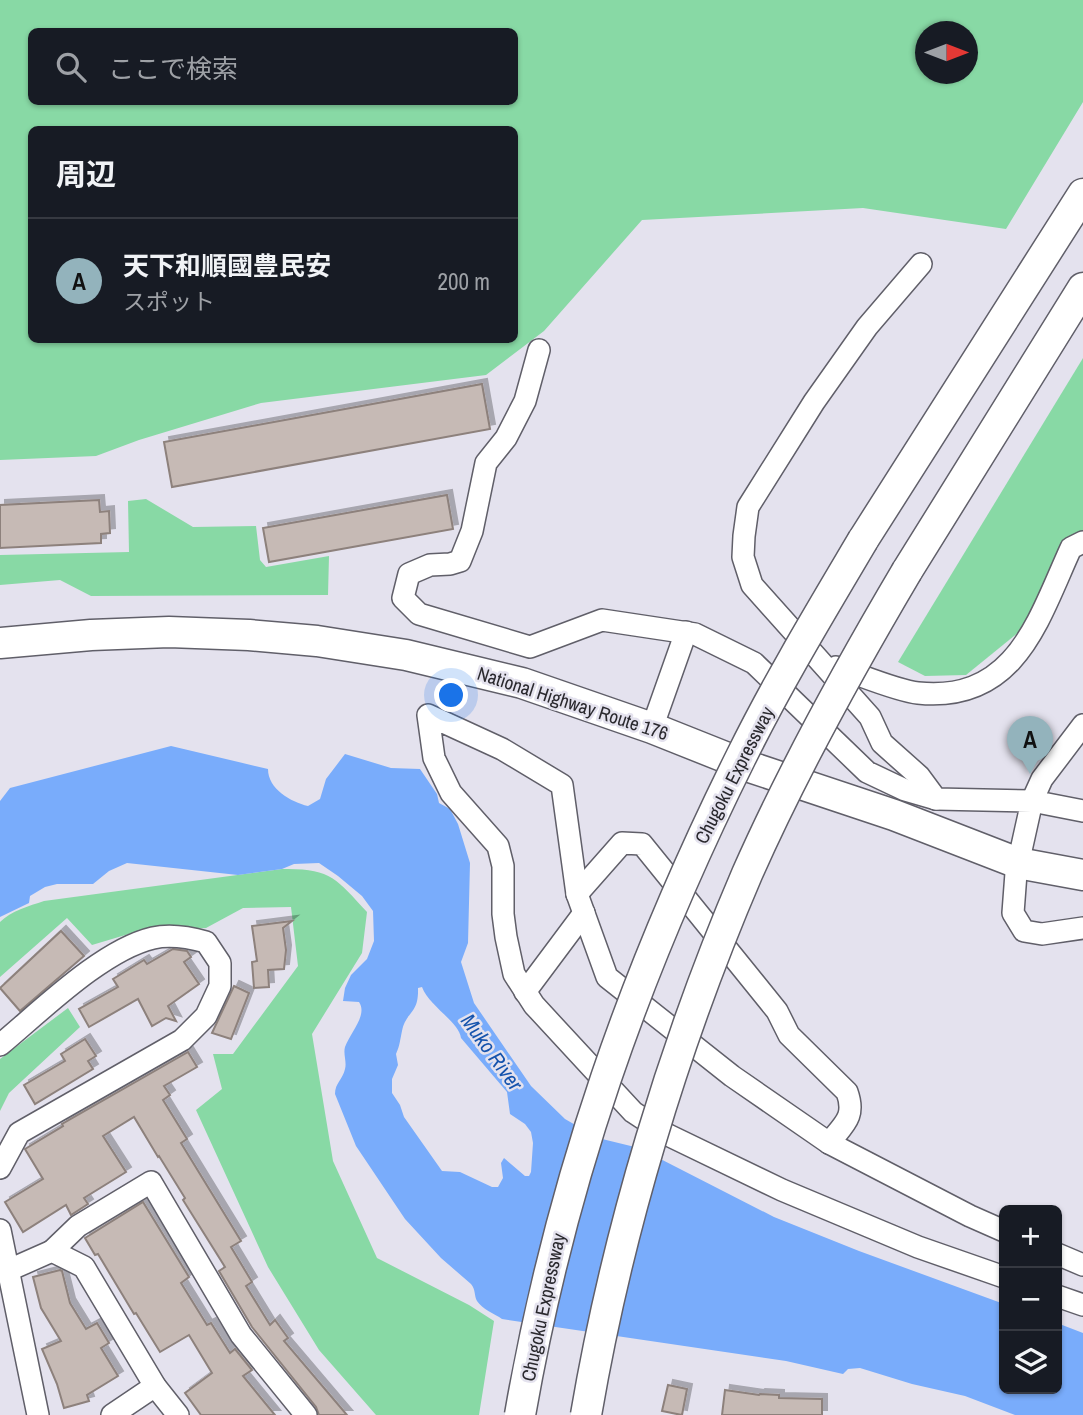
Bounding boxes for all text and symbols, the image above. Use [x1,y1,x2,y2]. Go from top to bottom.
north arrow [915,21,978,84]
search box [28,28,518,105]
icon: search [52,48,90,86]
text: ここで検索 [108,51,238,86]
text: 周辺 [56,154,116,194]
text: 天下和順國豊民安 [123,248,331,283]
text: A [72,266,86,297]
text: 200 m [438,266,490,297]
text: スポット [123,286,215,317]
street label: National Highway Route 176 [474,660,672,746]
your location [434,678,468,712]
street label: Chugoku Expressway [688,702,780,848]
pin: A [1007,716,1053,774]
water label: Muko River [454,1008,530,1097]
map controls [999,1205,1062,1394]
button: + [999,1205,1062,1268]
street label: Chugoku Expressway [515,1230,571,1383]
button: − [999,1268,1062,1331]
button: layers [999,1331,1062,1394]

